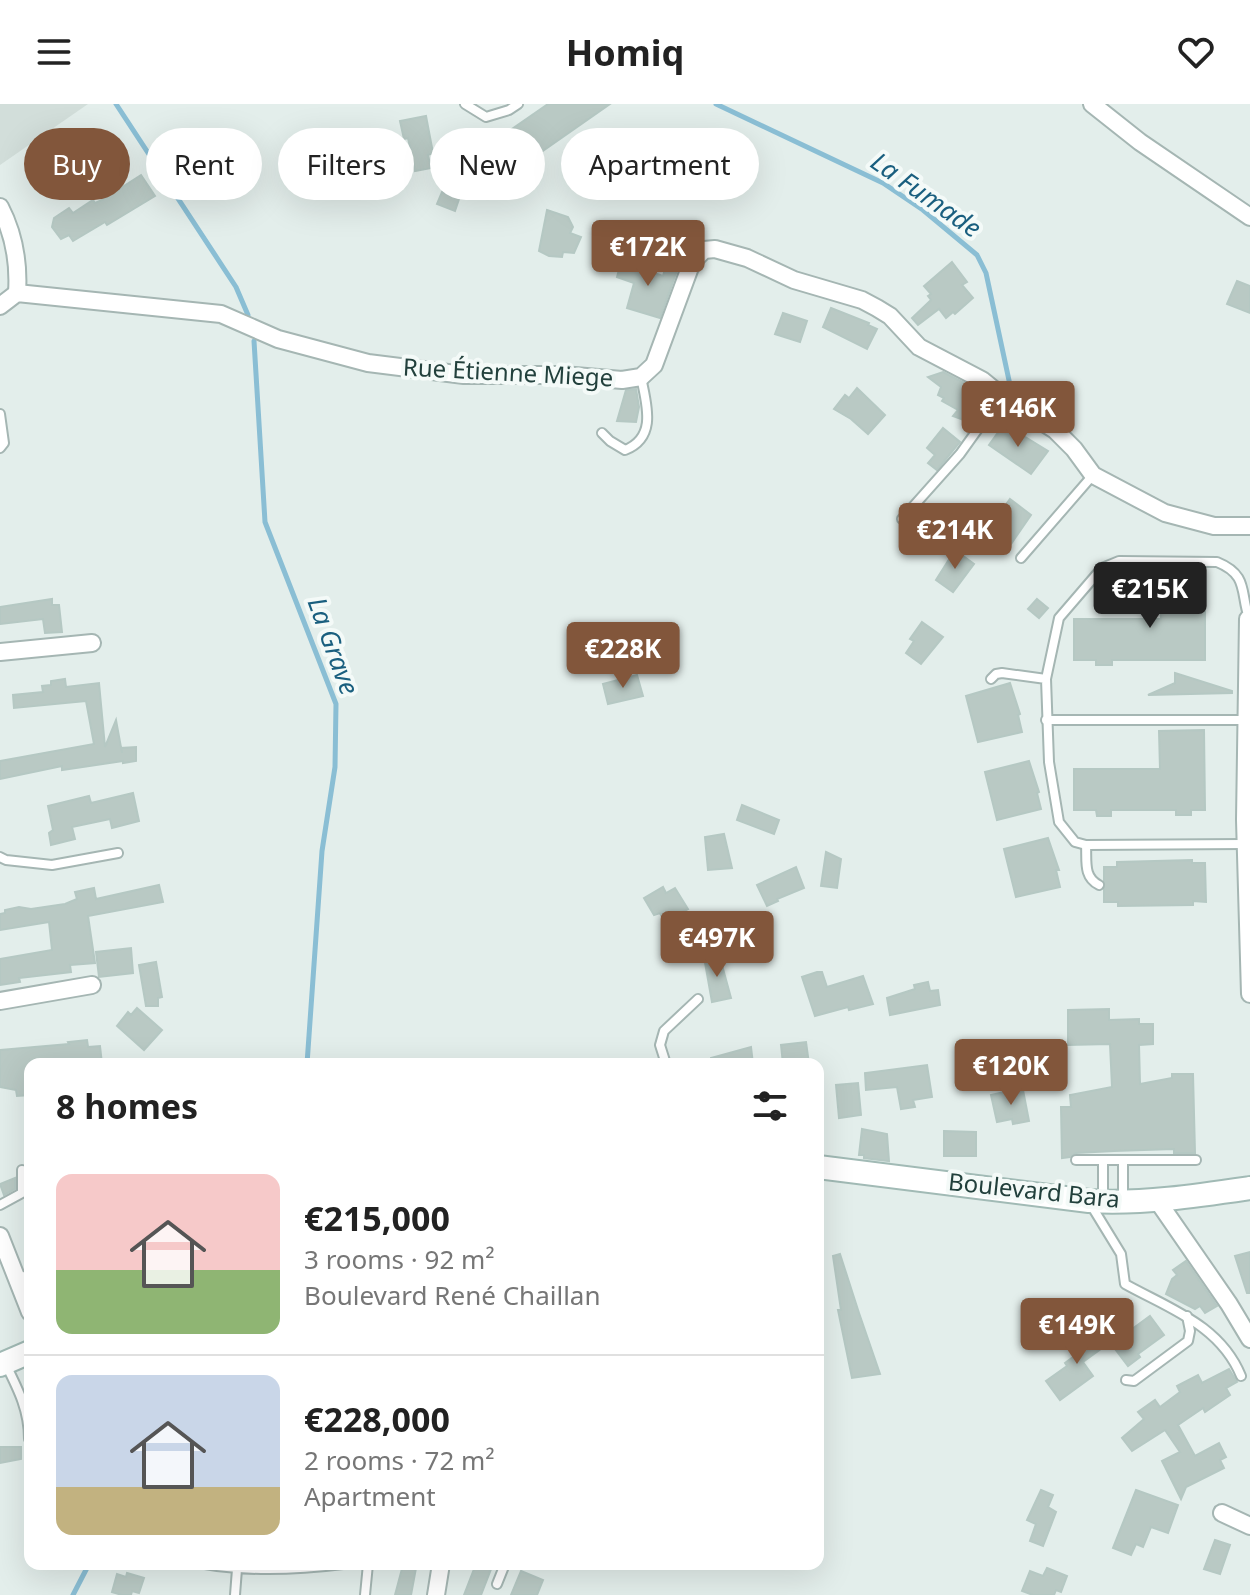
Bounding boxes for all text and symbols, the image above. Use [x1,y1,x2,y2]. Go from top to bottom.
text: Homiq [566,28,684,77]
icon: menu [32,30,76,74]
icon: heart [1174,30,1218,74]
chip: Buy [24,128,130,200]
chip: Rent [146,128,262,200]
chip: Filters [278,128,414,200]
chip: New [430,128,545,200]
chip: Apartment [561,128,759,200]
water label: La Fumade [864,143,989,245]
pin: €172K [592,220,704,288]
text: €172K [610,228,686,264]
street label: Rue Étienne Miege [402,350,614,393]
pin: €146K [962,381,1074,449]
text: €146K [980,389,1056,425]
pin: €214K [899,503,1011,571]
text: €214K [917,511,993,547]
pin: €215K [1094,562,1206,630]
text: €215K [1112,570,1188,606]
water label: La Grave [300,592,368,699]
pin: €228K [567,622,679,690]
text: €228K [585,630,661,666]
pin: €497K [661,911,773,979]
text: €497K [679,919,755,955]
pin: €120K [955,1039,1067,1107]
text: €120K [973,1047,1049,1083]
text: 8 homes [56,1083,198,1129]
icon: filters [748,1084,792,1128]
street label: Boulevard Bara [947,1164,1122,1215]
text: €215,000 [304,1195,450,1241]
icon: home [120,1206,216,1302]
text: 3 rooms · 92 m² [304,1241,494,1277]
text: Boulevard René Chaillan [304,1277,601,1313]
pin: €149K [1021,1298,1133,1366]
text: €149K [1039,1306,1115,1342]
text: €228,000 [304,1396,450,1442]
icon: home [120,1407,216,1503]
text: 2 rooms · 72 m² [304,1442,494,1478]
text: Apartment [304,1478,436,1514]

